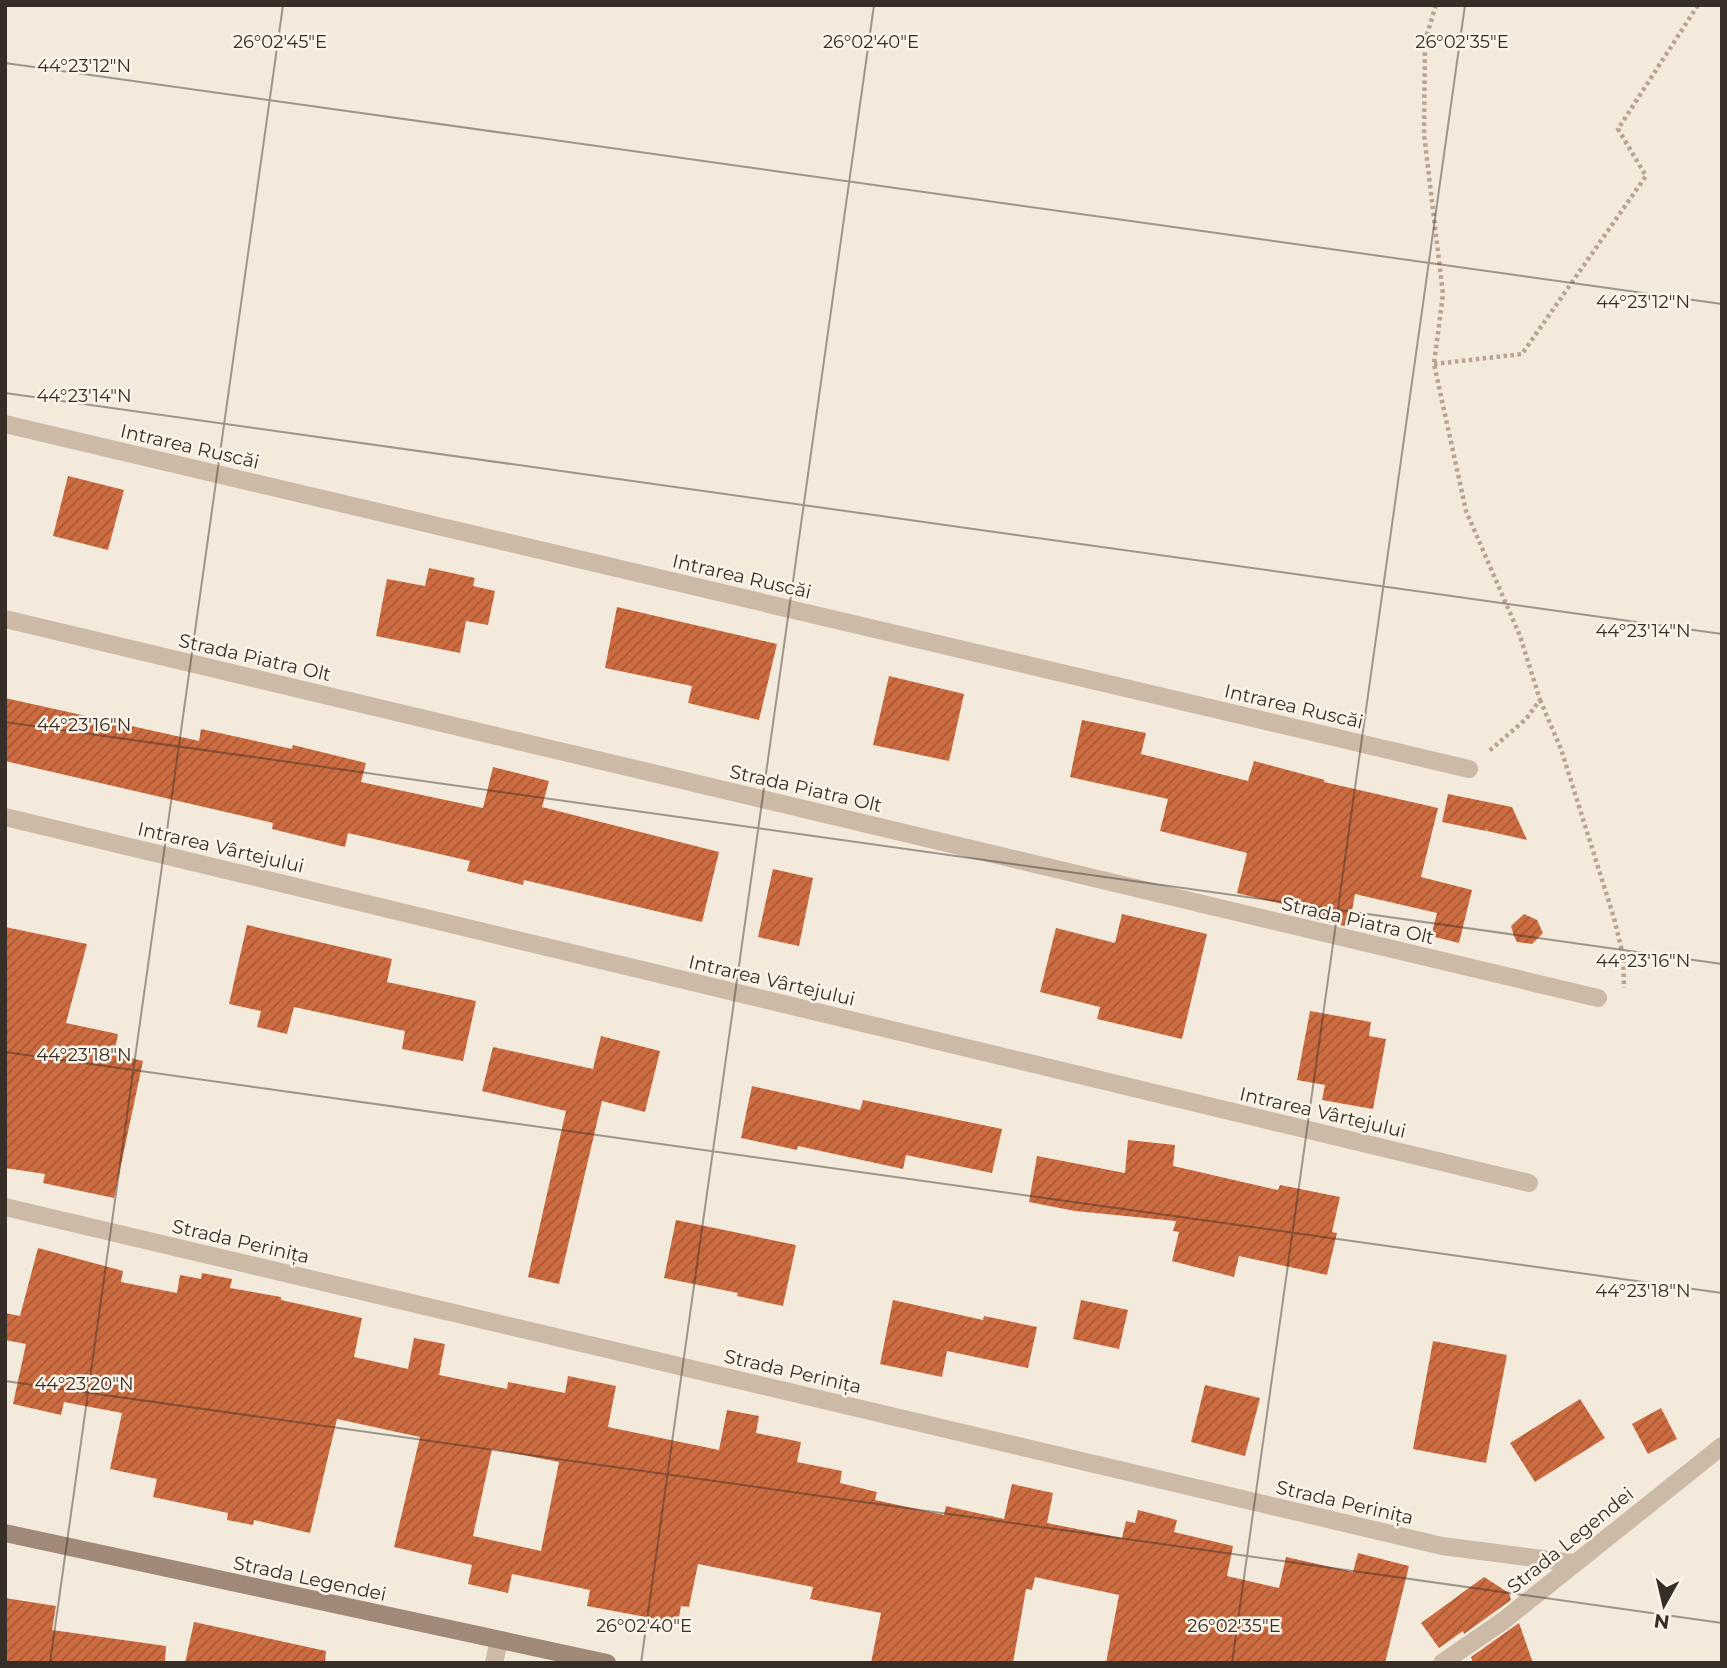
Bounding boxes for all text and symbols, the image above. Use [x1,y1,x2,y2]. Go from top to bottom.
text: 26°02'45"E [233,31,327,53]
text: 26°02'40"E [823,31,919,53]
text: 26°02'35"E [1415,31,1509,53]
text: 44°23'12"N [37,55,131,77]
text: 44°23'12"N [1596,291,1690,313]
text: 44°23'14"N [36,385,132,407]
street label: Intrarea Ruscăi [118,419,262,474]
street label: Intrarea Ruscăi [670,549,814,604]
text: 44°23'14"N [1595,620,1691,642]
street label: Strada Piatra Olt [176,629,334,686]
street label: Intrarea Ruscăi [1222,679,1366,734]
text: 44°23'16"N [37,714,131,736]
street label: Strada Piatra Olt [727,760,885,817]
street label: Intrarea Vârtejului [135,817,306,878]
street label: Strada Piatra Olt [1279,892,1437,949]
street label: Intrarea Vârtejului [686,950,857,1011]
text: 44°23'16"N [1596,950,1690,972]
text: 44°23'18"N [36,1044,132,1066]
street label: Intrarea Vârtejului [1237,1082,1408,1143]
street label: Strada Perinița [170,1214,312,1269]
text: 44°23'18"N [1595,1280,1691,1302]
street label: Strada Perinița [722,1344,864,1399]
text: 44°23'20"N [34,1373,134,1395]
street label: Strada Perinița [1274,1475,1416,1530]
street label: Strada Legendei [1503,1482,1638,1598]
street label: Strada Legendei [231,1551,389,1606]
north arrow [1629,1570,1699,1640]
text: N [1652,1609,1671,1634]
text: 26°02'40"E [596,1615,692,1637]
text: 26°02'35"E [1187,1615,1281,1637]

